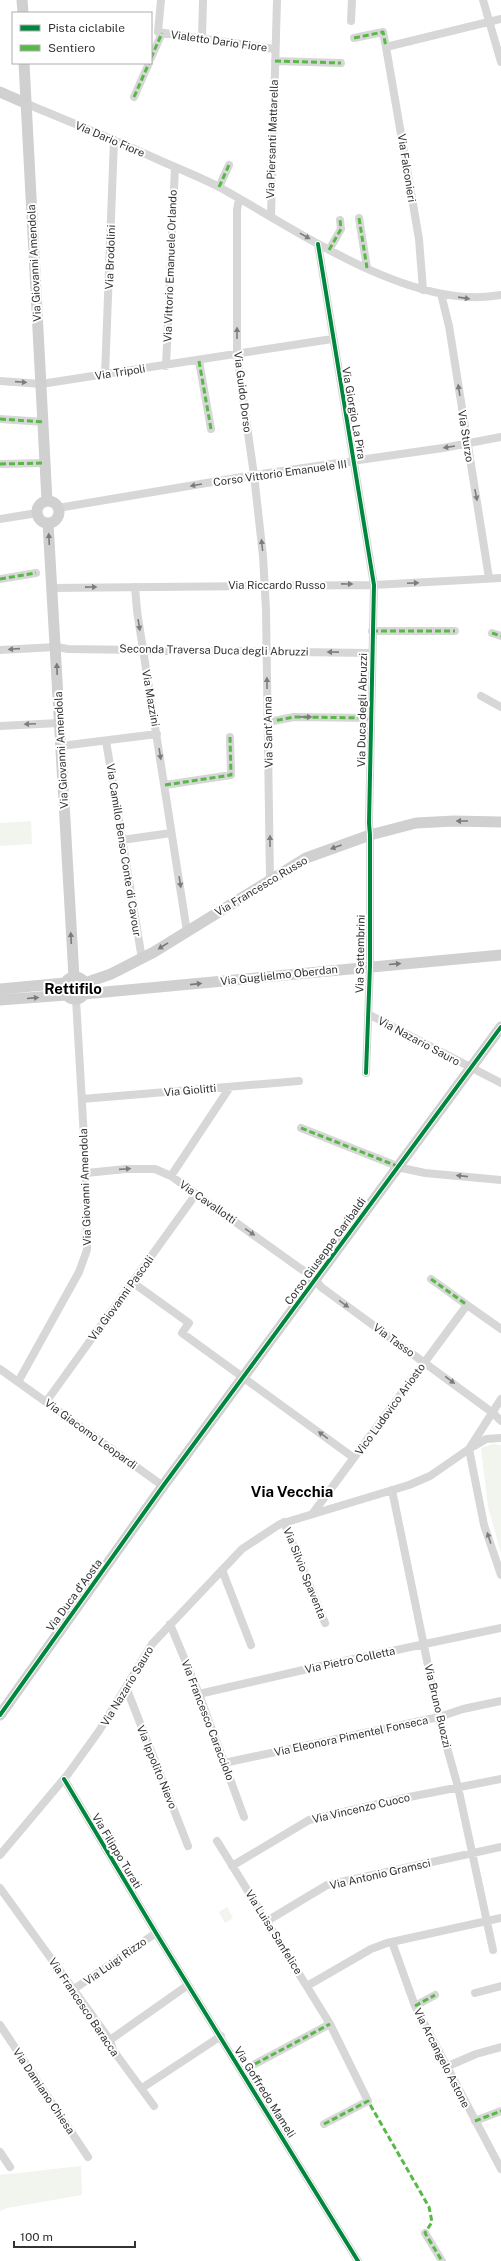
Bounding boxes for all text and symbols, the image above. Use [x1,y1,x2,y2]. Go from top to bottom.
legend [12,12,152,64]
text: Pista ciclabile [48,21,125,35]
street label: Vialetto Dario Fiore [170,28,268,54]
text: Sentiero [48,41,96,55]
street label: Via Piersanti Mattarella [264,79,280,199]
street label: Via Dario Fiore [73,119,147,159]
street label: Via Falconieri [396,133,418,203]
street label: Via Vittorio Emanuele Orlando [161,190,179,342]
street label: Via Giovanni Amendola [25,204,43,322]
street label: Via Brodolini [103,225,117,289]
one-way arrow [299,233,311,240]
one-way arrow [458,295,470,301]
one-way arrow [234,326,240,339]
street label: Via Guido Dorso [232,351,254,433]
street label: Via Tripoli [94,362,146,382]
street label: Via Giorgio La Pira [340,366,368,460]
one-way arrow [15,379,27,386]
one-way arrow [455,384,461,396]
street label: Via Sturzo [456,409,476,463]
one-way arrow [443,444,455,450]
street label: Corso Vittorio Emanuele III [212,458,348,488]
one-way arrow [190,483,202,489]
one-way arrow [473,489,479,501]
one-way arrow [46,533,53,545]
one-way arrow [259,539,265,551]
street label: Via Riccardo Russo [228,579,326,591]
one-way arrow [406,579,419,586]
one-way arrow [341,581,354,587]
one-way arrow [85,584,98,590]
one-way arrow [136,619,142,631]
street label: Seconda Traversa Duca degli Abruzzi [119,642,309,658]
one-way arrow [8,646,20,653]
one-way arrow [326,649,339,655]
street label: Via Duca degli Abruzzi [355,653,369,767]
one-way arrow [53,663,60,675]
street label: Via Mazzini [140,669,162,727]
one-way arrow [264,676,270,689]
street label: Via Giovanni Amendola [52,691,70,809]
street label: Via Sant'Anna [261,696,275,768]
one-way arrow [300,714,313,720]
one-way arrow [23,721,36,727]
one-way arrow [157,748,163,760]
street label: Via Camillo Benso Conte di Cavour [104,763,144,937]
one-way arrow [456,817,468,824]
one-way arrow [267,834,273,847]
one-way arrow [329,844,341,850]
street label: Via Francesco Russo [213,854,309,918]
one-way arrow [177,876,183,888]
street label: Via Settembrini [353,915,367,993]
one-way arrow [68,932,75,944]
one-way arrow [157,943,169,950]
one-way arrow [389,961,401,967]
street label: Via Guglielmo Oberdan [220,963,338,987]
district label: Rettifilo [44,980,102,997]
one-way arrow [190,980,202,987]
one-way arrow [27,994,39,1001]
street label: Via Nazario Sauro [376,1014,462,1068]
street label: Via Giolitti [163,1082,217,1098]
street label: Via Giovanni Amendola [77,1128,93,1246]
one-way arrow [119,1166,131,1173]
one-way arrow [456,1173,468,1180]
street label: Via Cavallotti [177,1178,239,1226]
street label: Corso Giuseppe Garibaldi [282,1195,368,1307]
one-way arrow [244,1228,255,1236]
street label: Via Giovanni Pascoli [86,1253,156,1343]
one-way arrow [339,1300,350,1308]
street label: Via Tasso [371,1321,417,1359]
street label: Vico Ludovico Ariosto [353,1361,427,1457]
one-way arrow [444,1376,455,1384]
street label: Via Giacomo Leopardi [43,1397,139,1471]
one-way arrow [317,1431,328,1439]
district label: Via Vecchia [251,1483,333,1500]
street label: Via Silvio Spaventa [281,1526,329,1620]
one-way arrow [485,1531,491,1543]
street label: Via Duca d'Aosta [44,1557,104,1633]
street label: Via Nazario Sauro [98,1644,156,1728]
street label: Via Pietro Colletta [304,1645,396,1675]
street label: Via Francesco Caracciolo [179,1658,237,1782]
street label: Via Bruno Buozzi [423,1663,453,1749]
street label: Via Eleonora Pimentel Fonseca [273,1714,429,1758]
street label: Via Ippolito Nievo [135,1723,179,1811]
street label: Via Vincenzo Cuoco [311,1791,411,1825]
street label: Via Filippo Turati [90,1811,144,1891]
street label: Via Antonio Gramsci [328,1857,432,1891]
street label: Via Luisa Sanfelice [243,1888,305,1976]
street label: Via Luigi Rizzo [81,1935,149,1987]
street label: Via Francesco Baracca [47,1956,121,2058]
street label: Via Arcangelo Astone [412,2006,472,2110]
street label: Via Goffredo Mameli [232,2044,298,2140]
street label: Via Damiano Chiesa [11,2046,77,2136]
scale bar [14,2223,135,2249]
text: 100 m [20,2230,53,2244]

